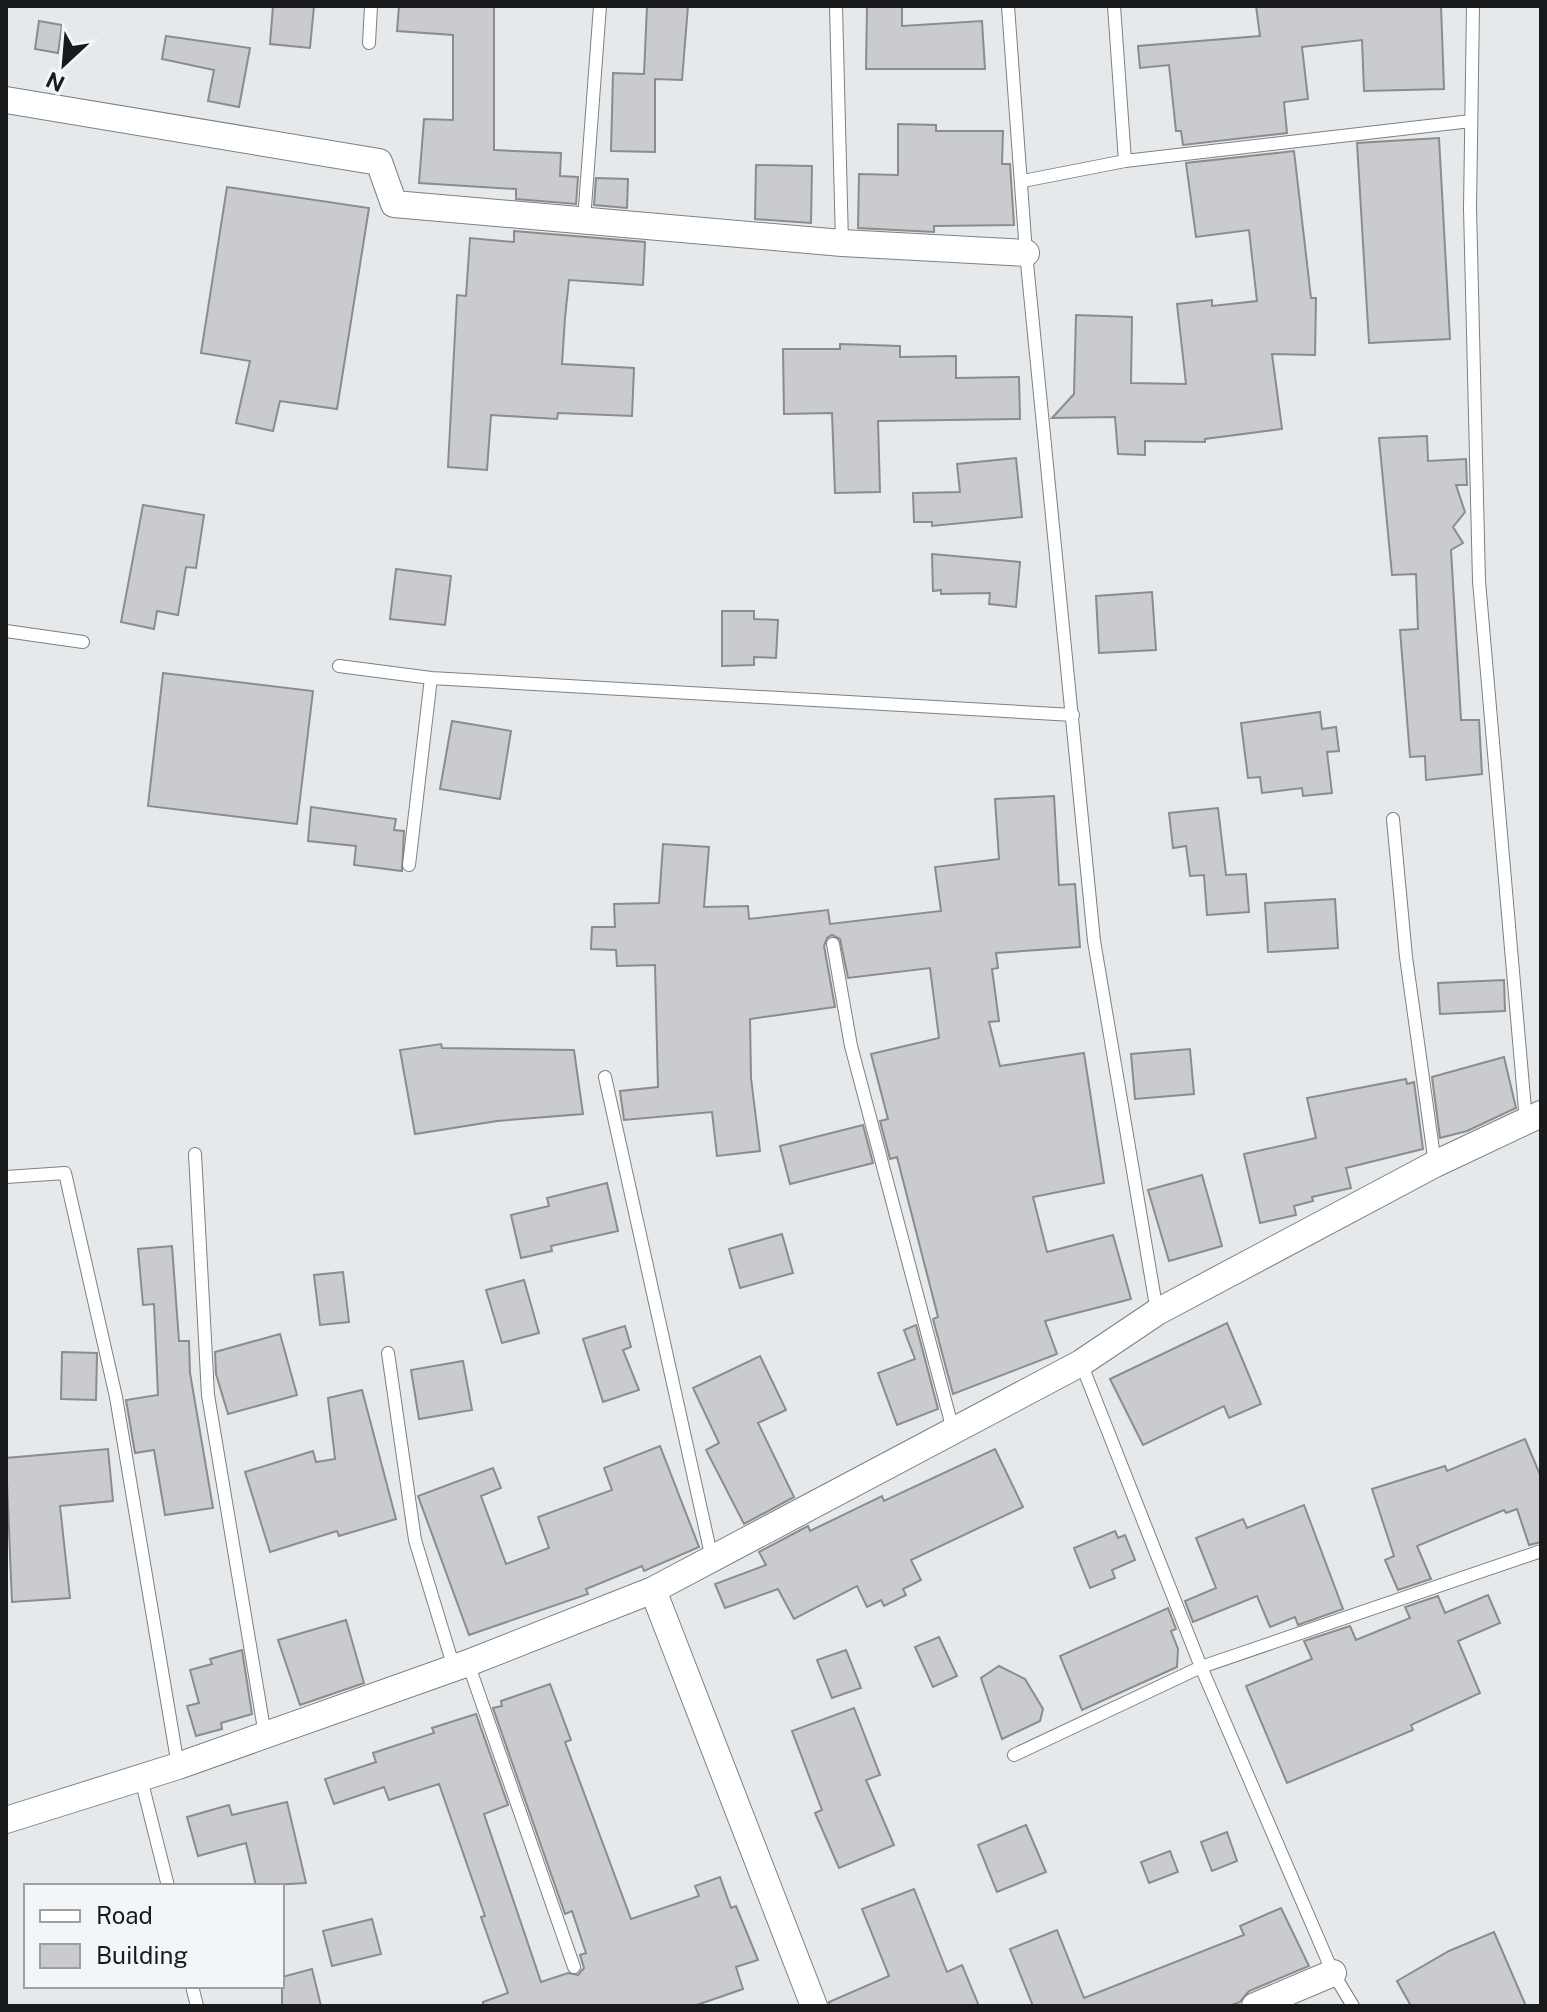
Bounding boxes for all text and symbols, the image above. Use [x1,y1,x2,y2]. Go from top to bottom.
north arrow [24,24,104,104]
text: N [42,67,69,97]
legend [24,1884,284,1988]
text: Road [96,1901,153,1929]
text: Building [96,1941,188,1969]

